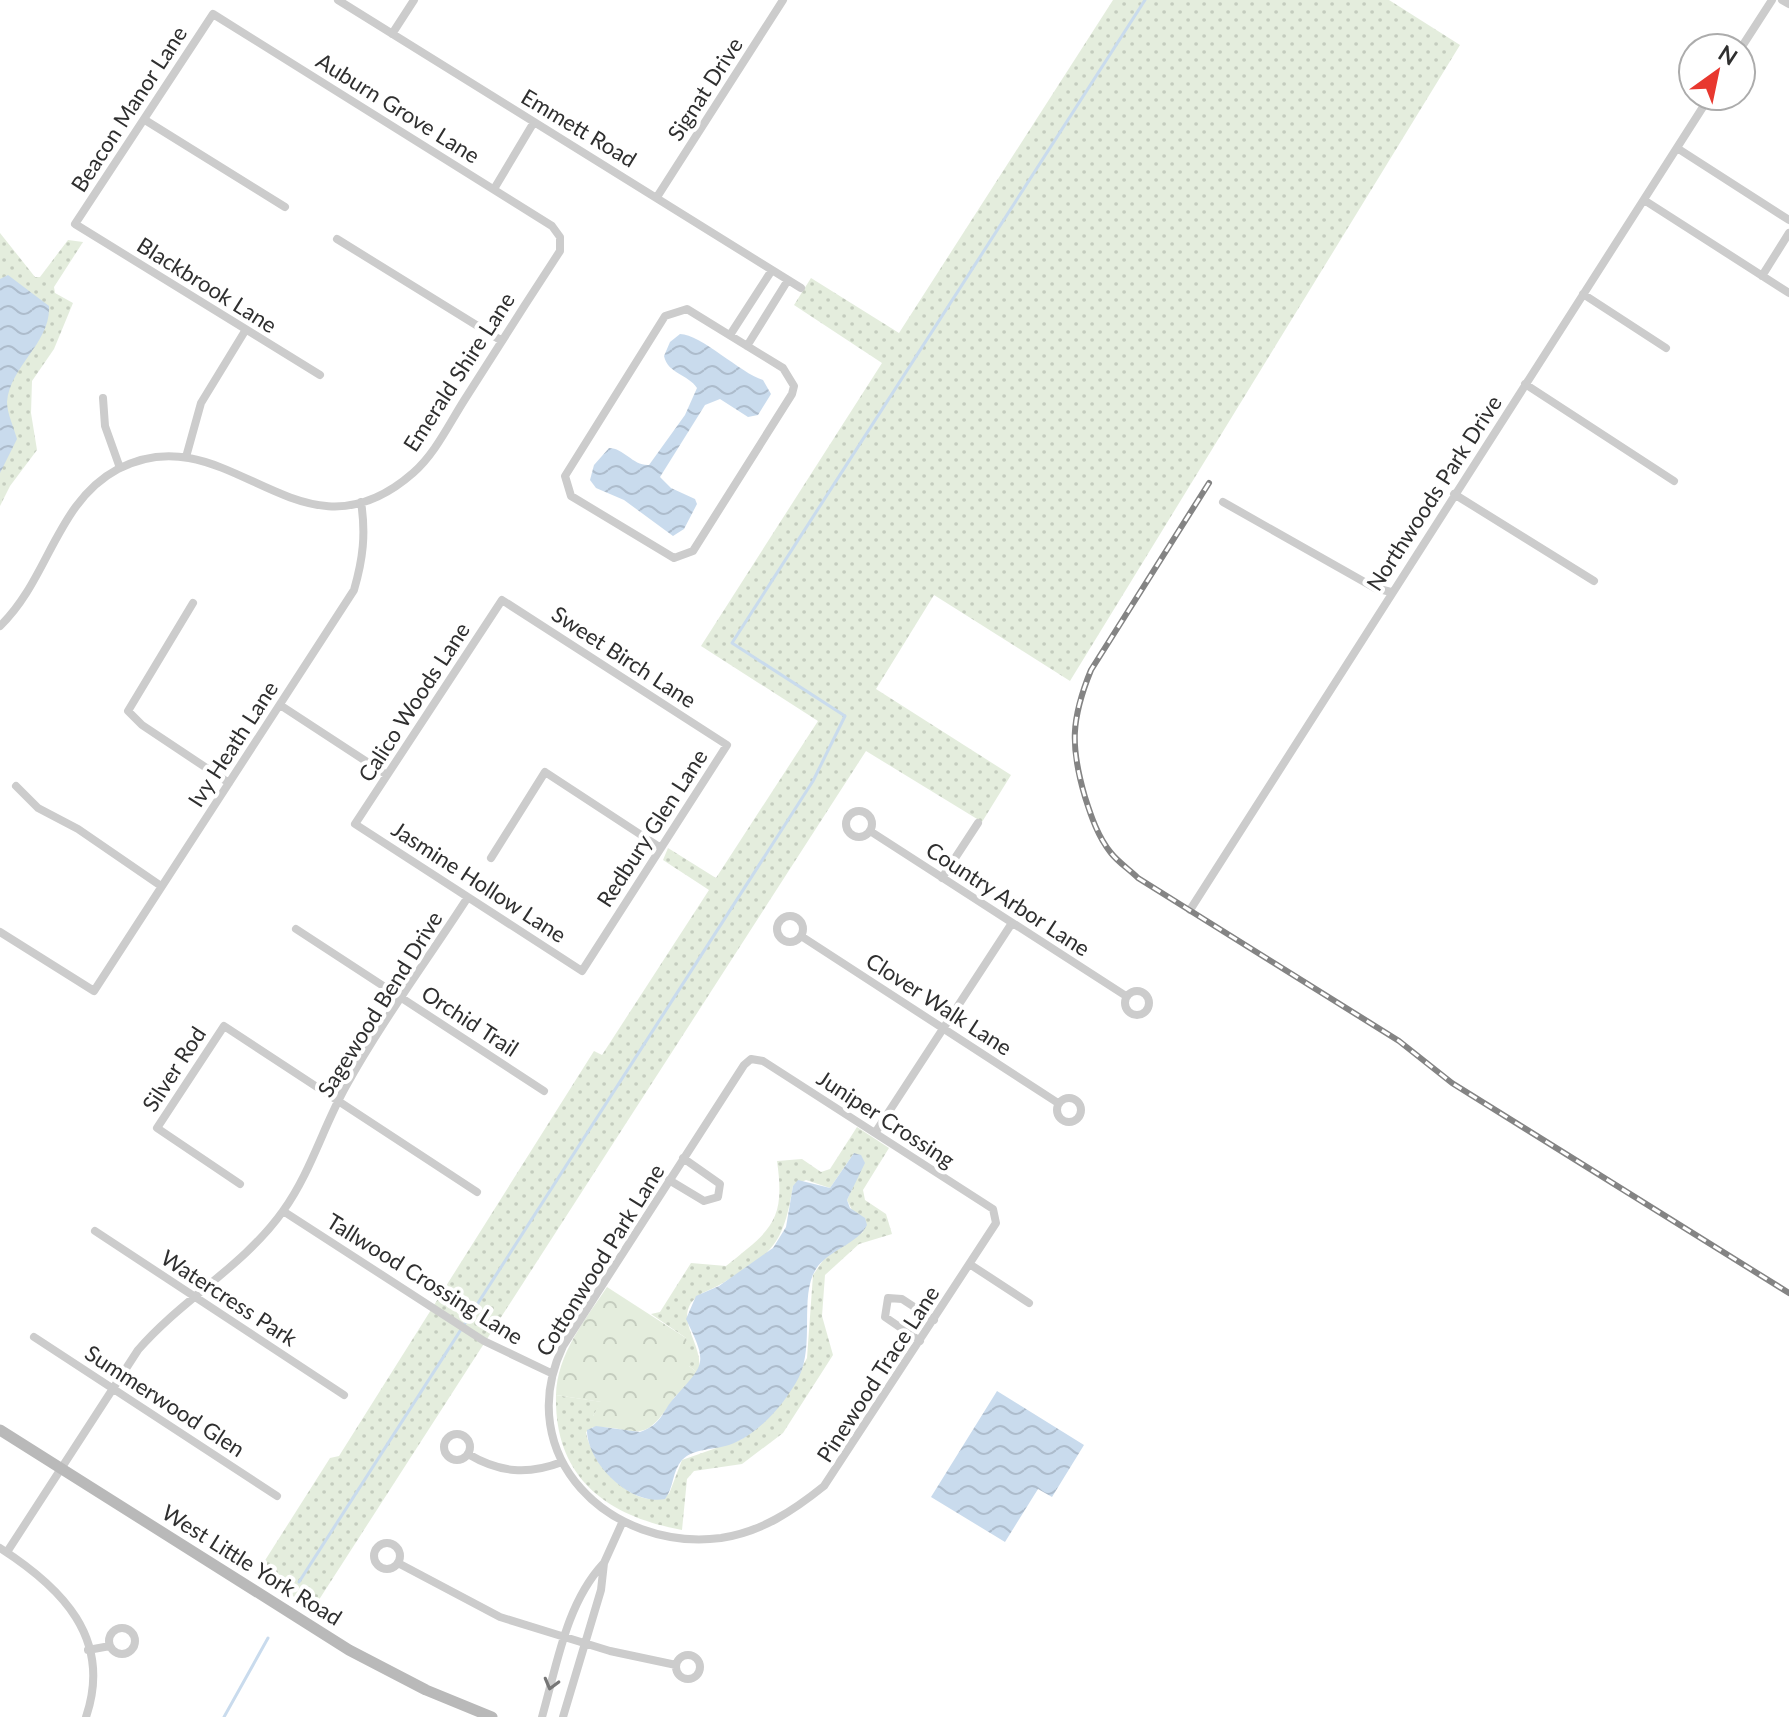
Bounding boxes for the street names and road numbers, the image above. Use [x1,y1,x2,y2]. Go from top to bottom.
street label: Beacon Manor Lane [65,21,192,197]
street label: Signat Drive [661,32,748,145]
street label: Auburn Grove Lane [312,46,485,169]
street label: Emmett Road [517,83,642,173]
street label: Blackbrook Lane [132,231,282,338]
street label: Emerald Shire Lane [397,287,520,456]
street label: Northwoods Park Drive [1360,390,1507,596]
street label: Sweet Birch Lane [547,600,702,713]
street label: Calico Woods Lane [352,617,475,786]
street label: Ivy Heath Lane [182,676,283,812]
street label: Redbury Glen Lane [590,744,713,912]
street label: Jasmine Hollow Lane [387,815,572,948]
street label: Country Arbor Lane [921,836,1095,962]
street label: Sagewood Bend Drive [311,906,448,1102]
street label: Clover Walk Lane [861,946,1017,1061]
street label: Orchid Trail [417,979,524,1062]
street label: Silver Rod [136,1021,211,1116]
street label: Juniper Crossing [812,1064,960,1173]
street label: Cottonwood Park Lane [530,1159,670,1361]
street label: Tallwood Crossing Lane [322,1207,528,1350]
street label: Watercress Park [156,1244,303,1352]
street label: Pinewood Trace Lane [811,1281,945,1467]
street label: Summerwood Glen [80,1339,250,1462]
street label: West Little York Road [157,1498,347,1631]

